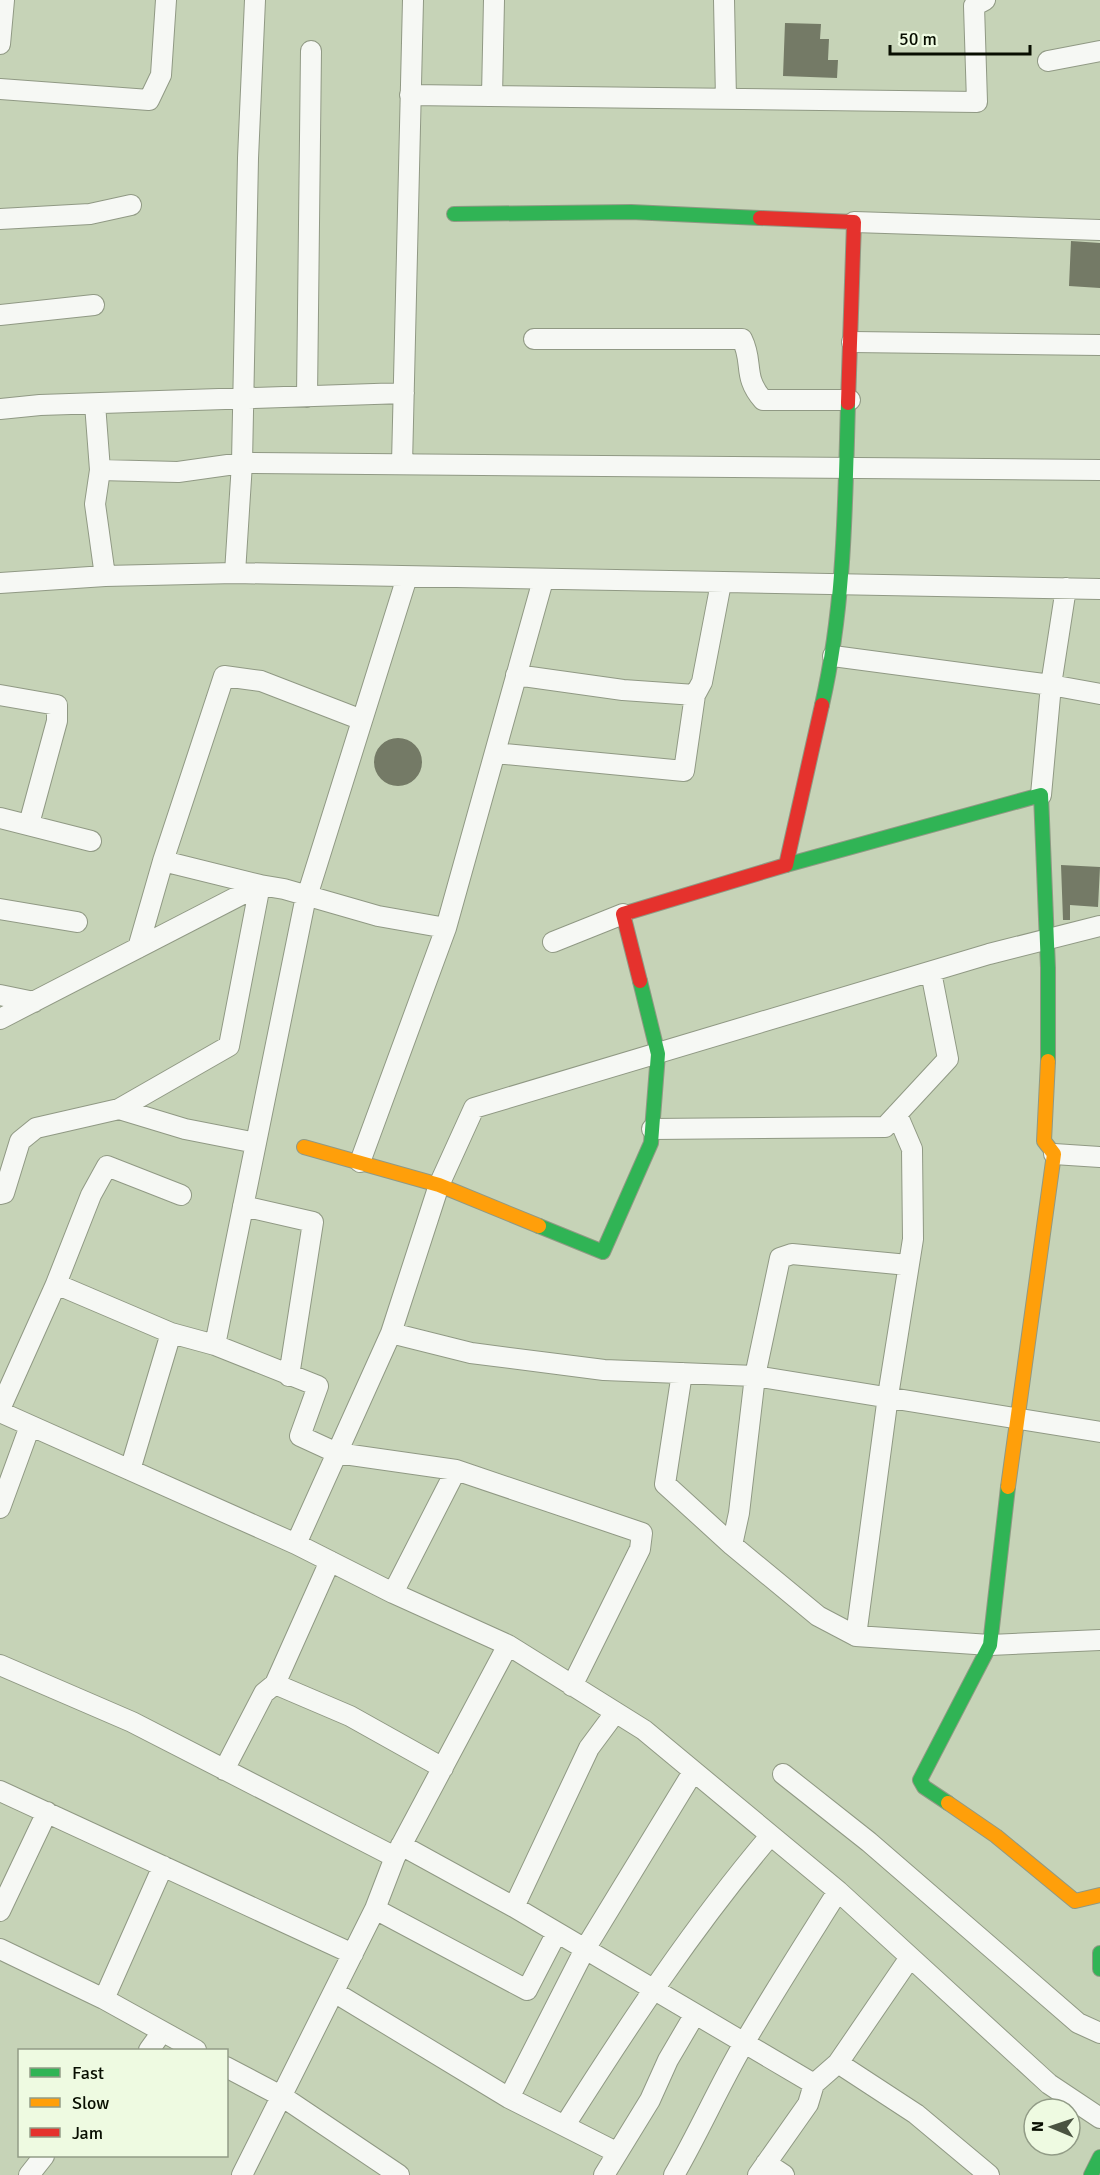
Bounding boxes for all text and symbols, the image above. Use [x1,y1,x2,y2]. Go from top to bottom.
scale bar [890,18,1030,56]
text: 50 m [899,28,937,50]
legend [18,2049,228,2157]
text: Fast [72,2062,104,2084]
text: Slow [72,2092,109,2114]
north arrow [1022,2097,1082,2157]
text: N [1028,2121,1048,2132]
text: Jam [72,2122,103,2144]

